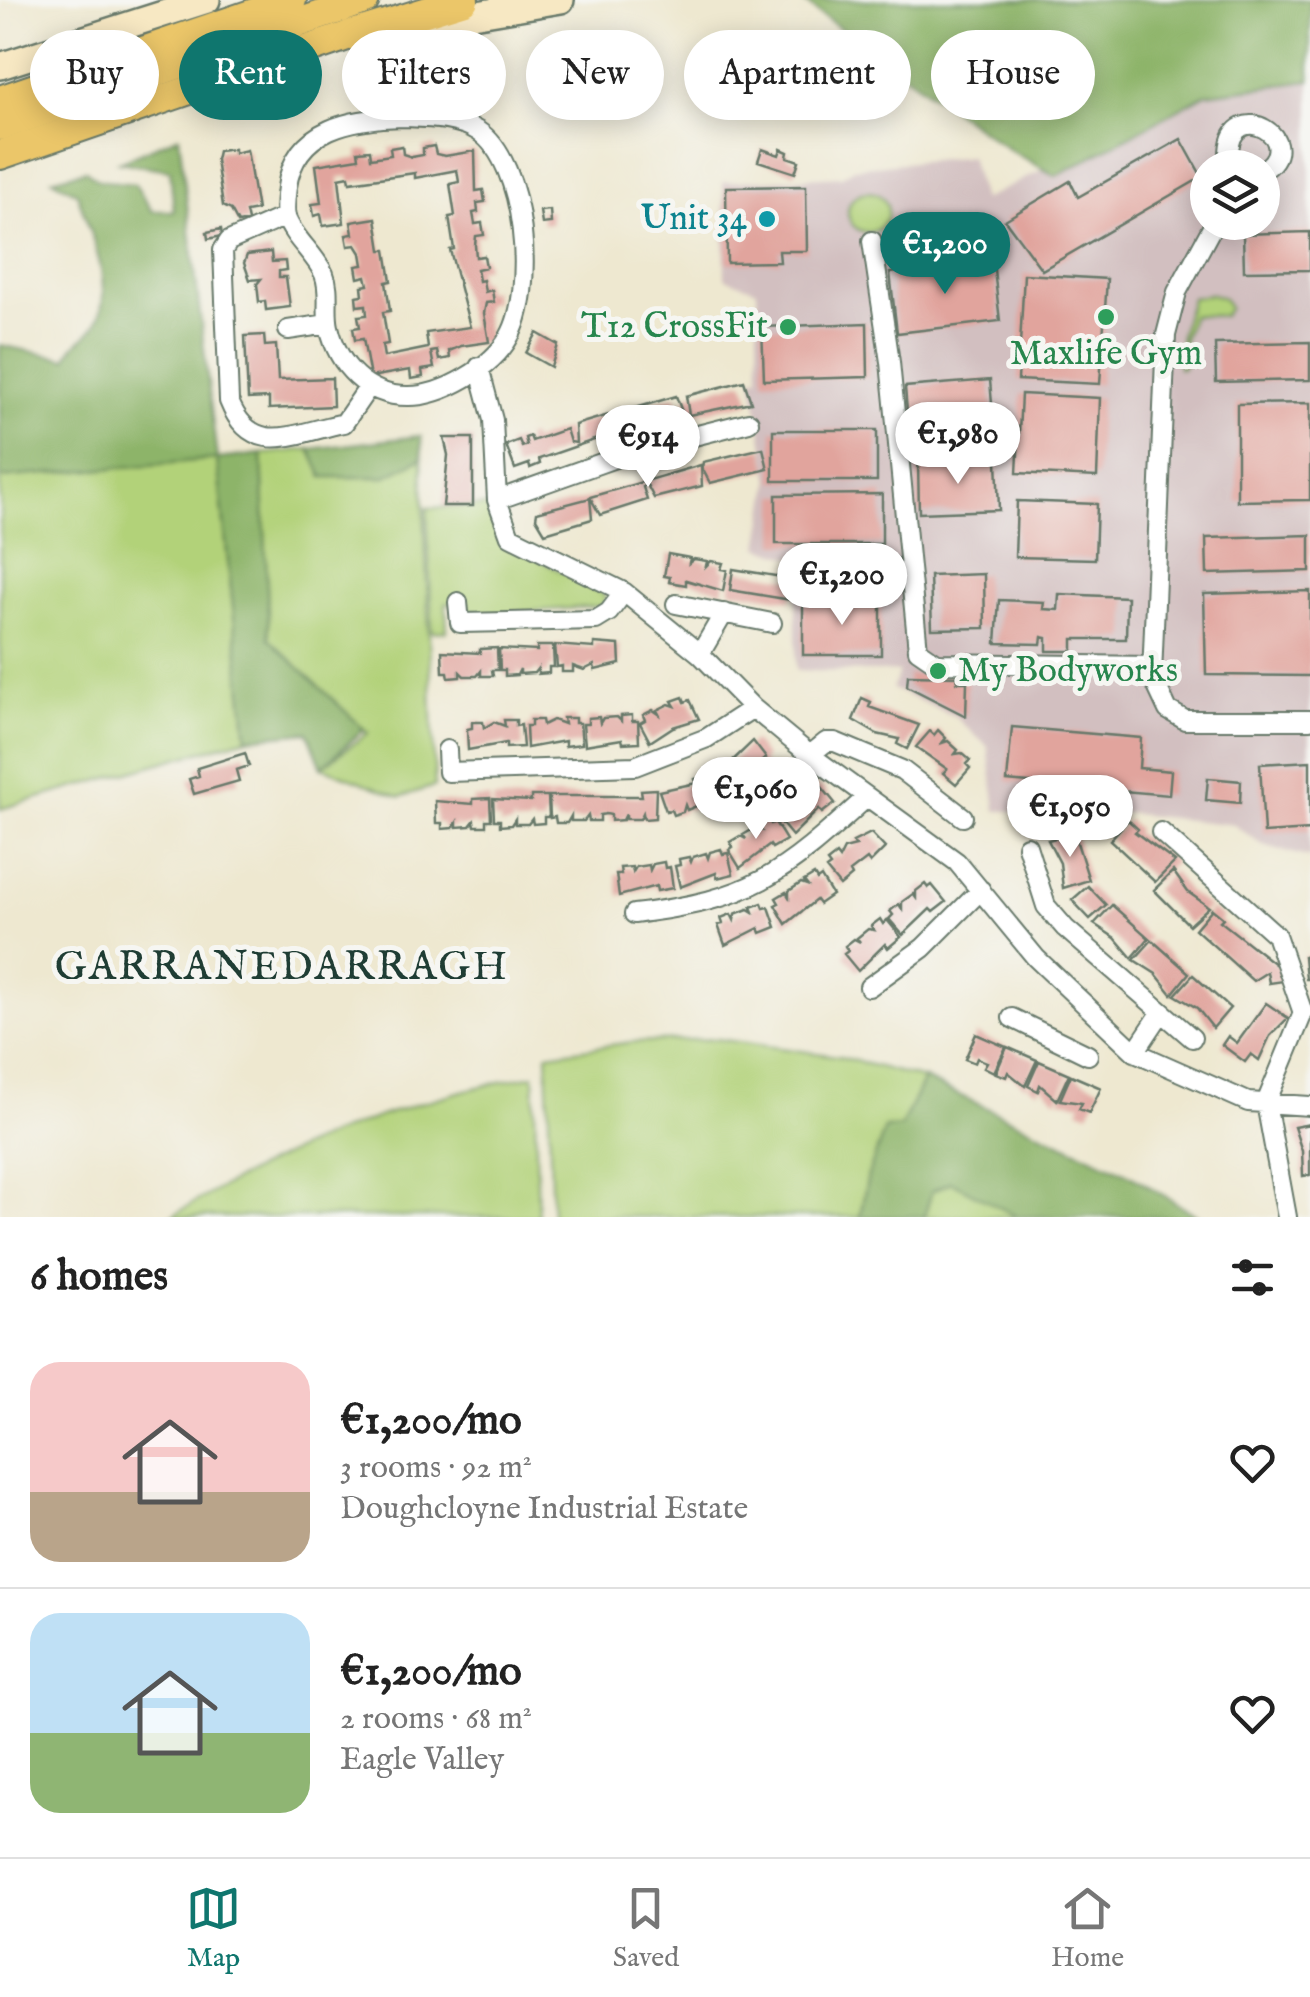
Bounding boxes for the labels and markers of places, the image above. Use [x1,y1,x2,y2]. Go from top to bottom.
place label: Unit 34 [640,197,747,242]
marker: Unit 34 [756,208,778,230]
pin: €1,200 [864,212,1026,297]
place label: T12 CrossFit [581,305,768,350]
marker: Maxlife Gym [1095,306,1117,328]
marker: T12 CrossFit [777,316,799,338]
place label: Maxlife Gym [1010,332,1202,377]
pin: €1,980 [877,402,1039,487]
pin: €914 [589,405,707,490]
pin: €1,200 [761,543,923,628]
place label: My Bodyworks [958,649,1178,694]
marker: My Bodyworks [927,660,949,682]
pin: €1,060 [675,757,837,842]
pin: €1,050 [989,775,1151,860]

